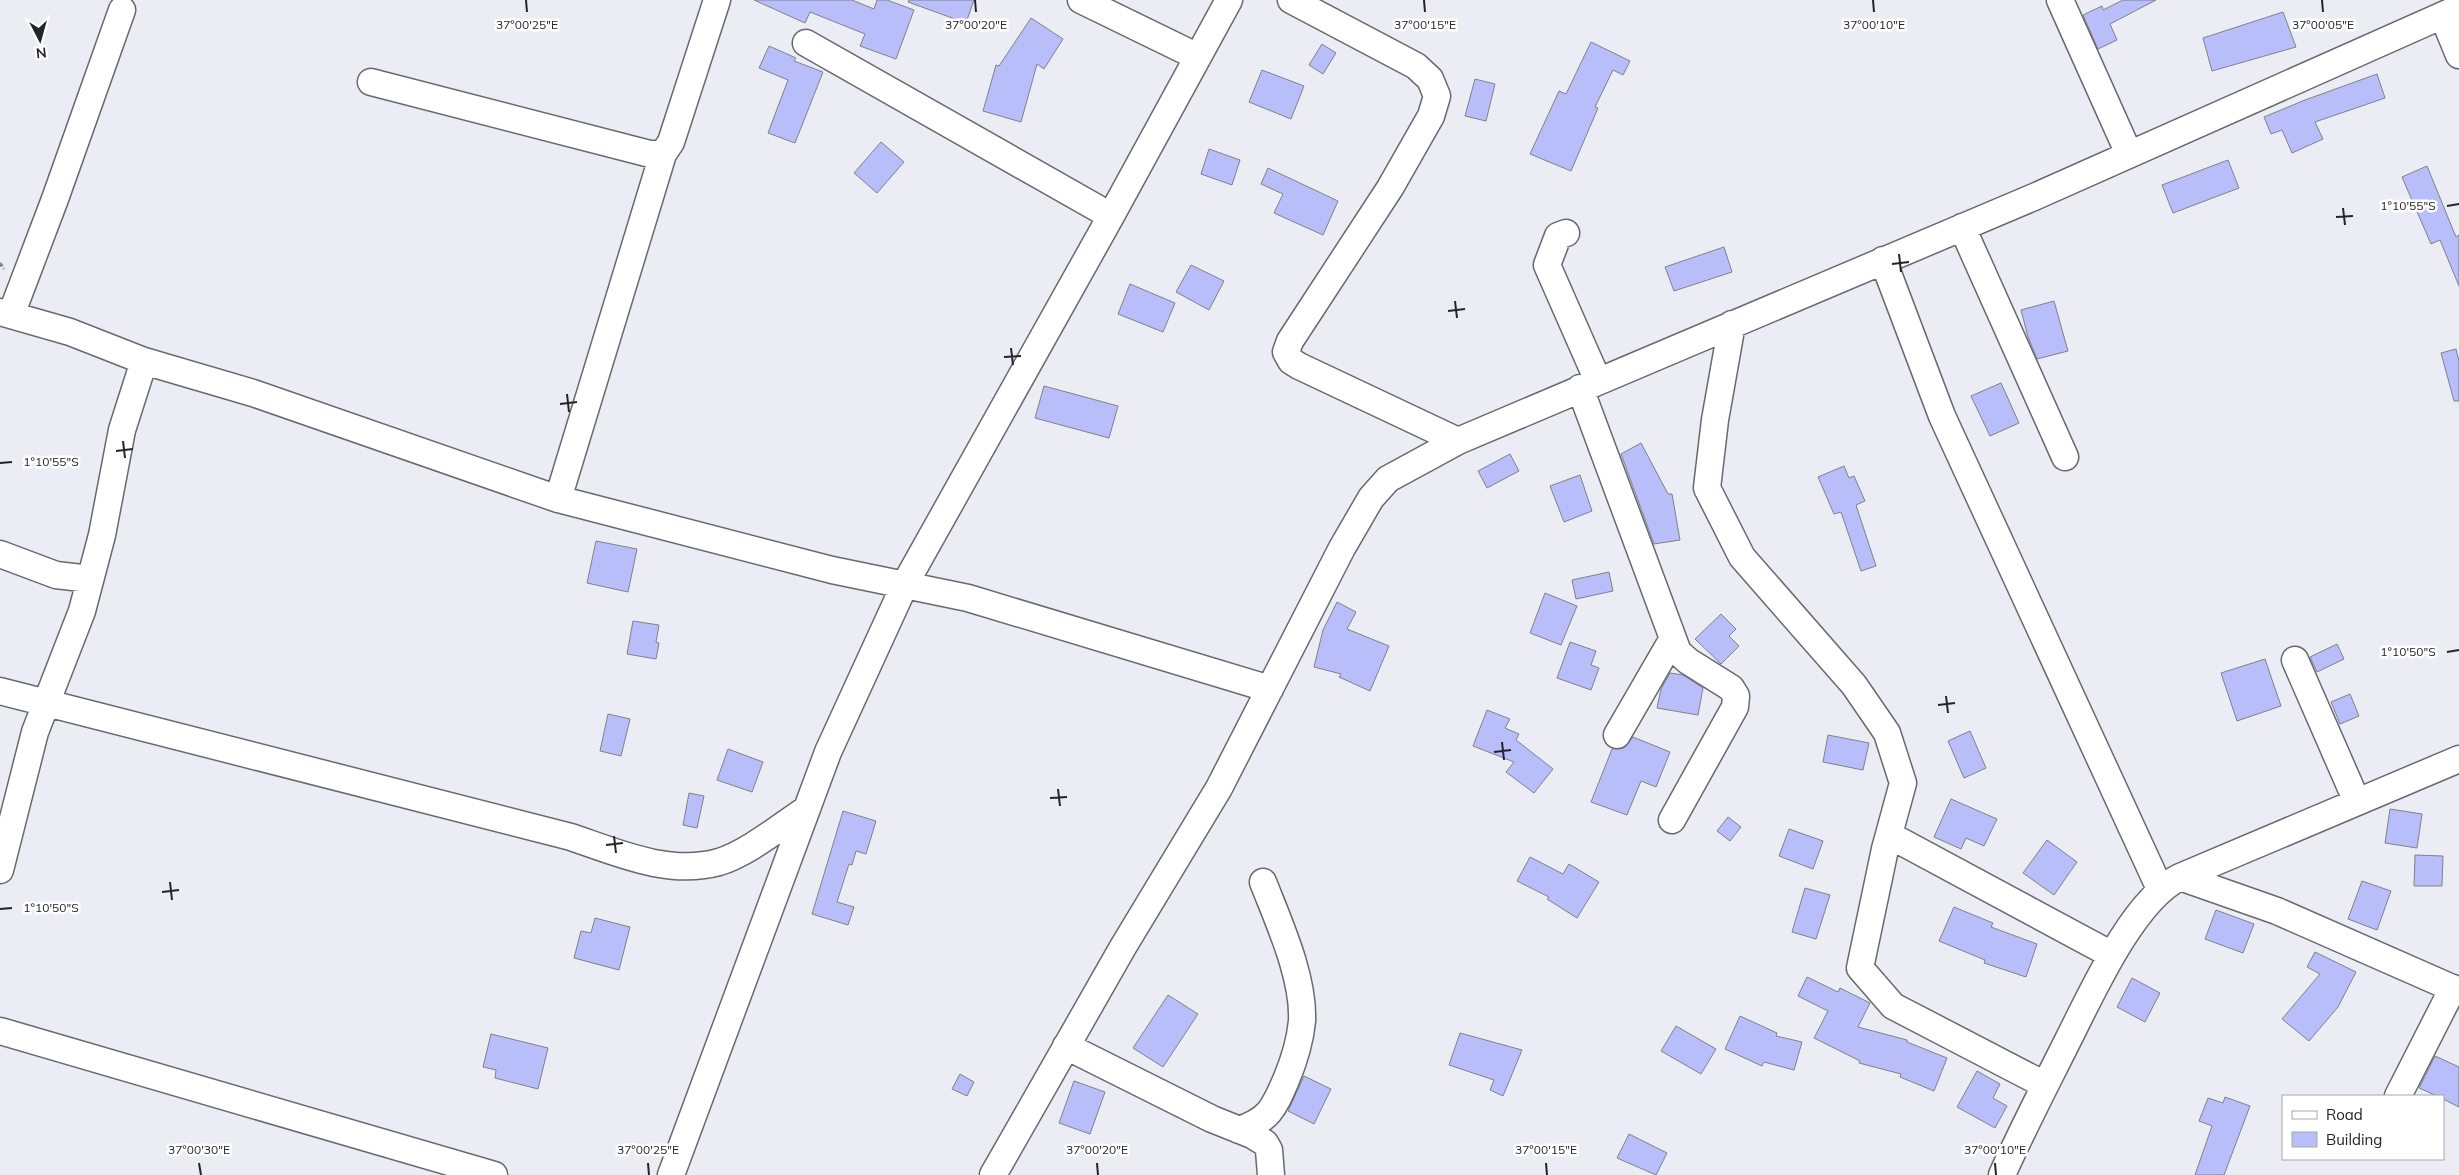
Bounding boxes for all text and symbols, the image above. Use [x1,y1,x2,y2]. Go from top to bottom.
north arrow [15,15,65,65]
text: 37°00'25"E [496,17,558,32]
text: 37°00'20"E [945,17,1007,32]
text: 37°00'15"E [1394,17,1456,32]
text: 37°00'10"E [1843,17,1905,32]
text: 37°00'05"E [2292,17,2354,32]
text: N [35,43,48,62]
text: 1°10'55"S [2380,198,2436,213]
text: 1°10'55"S [23,454,79,469]
text: 1°10'50"S [2380,644,2436,659]
text: 1°10'50"S [23,900,79,915]
legend [2282,1095,2444,1160]
text: Road [2326,1105,2363,1124]
text: Building [2326,1130,2382,1149]
text: 37°00'30"E [168,1142,230,1157]
text: 37°00'25"E [617,1142,679,1157]
text: 37°00'20"E [1066,1142,1128,1157]
text: 37°00'15"E [1515,1142,1577,1157]
text: 37°00'10"E [1964,1142,2026,1157]

